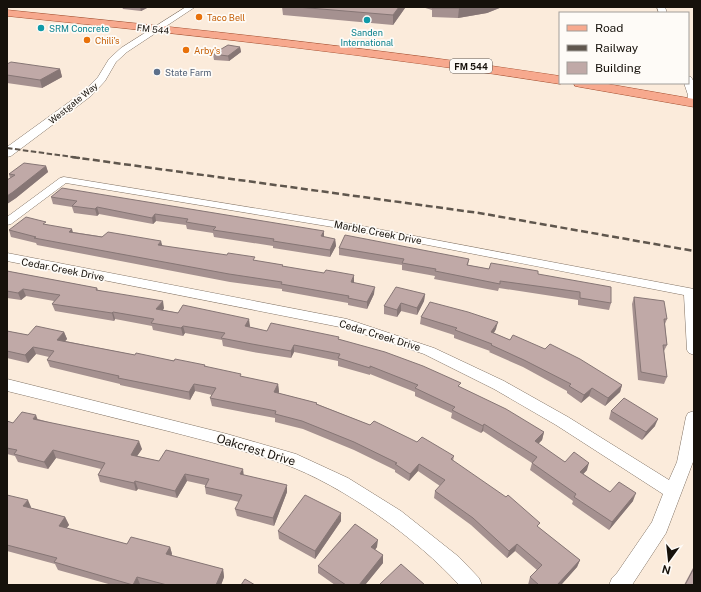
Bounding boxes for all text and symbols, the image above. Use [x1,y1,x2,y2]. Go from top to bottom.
marker: Taco Bell [194,12,204,22]
place label: Taco Bell [207,12,246,23]
legend [559,12,689,84]
marker: Sanden International [362,15,372,25]
text: Road [595,21,623,35]
street label: FM 544 [136,22,170,36]
marker: SRM Concrete [36,23,46,33]
place label: SRM Concrete [49,23,109,34]
place label: Sanden International [340,27,394,48]
marker: Chili's [82,35,92,45]
place label: Chili's [95,35,120,46]
text: Railway [595,41,639,55]
marker: Arby's [181,45,191,55]
place label: Arby's [194,45,221,56]
road number: FM 544 [450,59,492,73]
text: Building [595,61,641,75]
marker: State Farm [152,67,162,77]
place label: State Farm [165,67,211,78]
street label: Westgate Way [46,80,100,126]
street label: Marble Creek Drive [333,218,423,246]
street label: Cedar Creek Drive [20,255,106,283]
street label: Cedar Creek Drive [338,317,422,353]
street label: Oakcrest Drive [215,431,297,469]
north arrow [649,540,689,580]
text: N [661,563,672,577]

